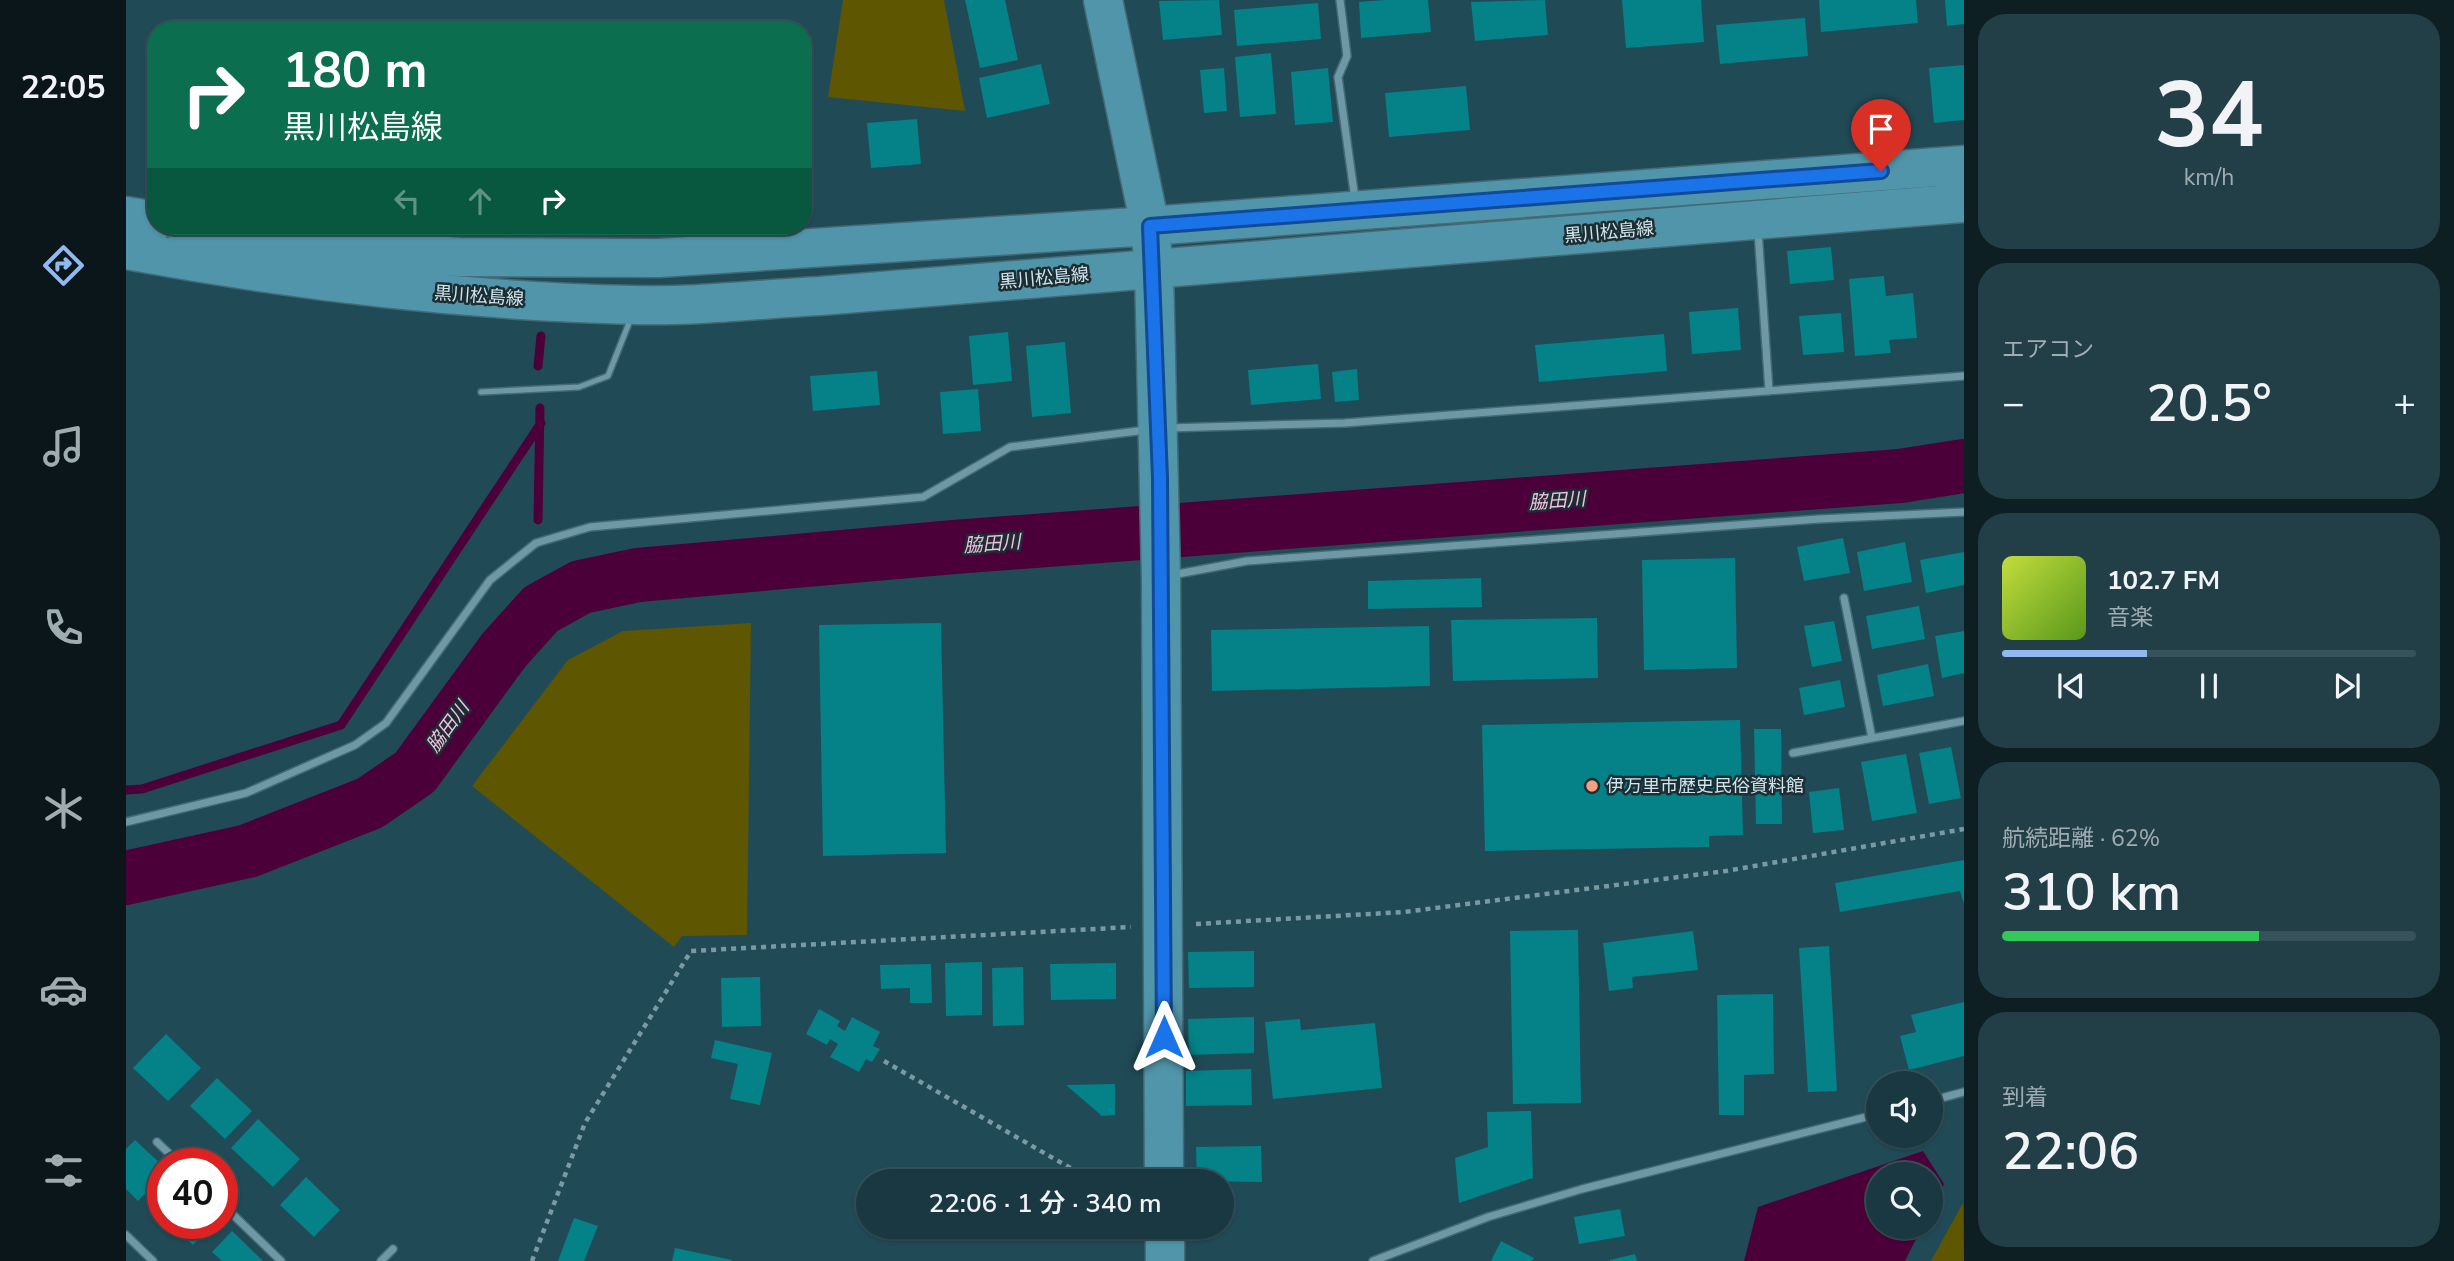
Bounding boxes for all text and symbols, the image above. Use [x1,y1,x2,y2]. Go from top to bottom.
text: 180 m [283,37,427,104]
icon: right [168,49,259,140]
text: 34 [2154,54,2264,178]
text: 22:05 [21,66,105,109]
pin [1851,99,1911,171]
text: 黒川松島線 [283,106,443,149]
icon: arrive [1862,110,1900,148]
text: km/h [2184,162,2234,193]
icon: left [388,182,426,220]
icon: ahead [461,182,499,220]
icon: right [534,182,572,220]
street label: 黒川松島線 [1563,216,1655,248]
icon: directions [39,241,88,290]
street label: 黒川松島線 [998,262,1090,294]
street label: 黒川松島線 [433,281,525,311]
text: エアコン [2002,334,2094,365]
text: 20.5° [2146,368,2272,439]
text: − [2002,378,2025,429]
text: + [2393,378,2416,429]
icon: music [39,422,88,471]
water label: 脇田川 [1528,486,1588,516]
water label: 脇田川 [963,529,1023,559]
text: 102.7 FM [2107,563,2220,598]
text: 音楽 [2107,602,2153,633]
icon: phone [39,603,88,652]
icon: previous [2052,667,2090,705]
icon: pause [2190,667,2228,705]
icon: next [2328,667,2366,705]
water label: 脇田川 [421,695,476,758]
place label: 伊万里市歴史民俗資料館 [1606,774,1804,798]
marker: 伊万里市歴史民俗資料館 [1584,778,1600,794]
icon: climate [39,784,88,833]
text: 航続距離 · 62% [2002,823,2160,854]
text: 310 km [2002,857,2181,928]
icon: car [39,965,88,1014]
position arrow [1127,1000,1201,1074]
map controls [1866,1071,1943,1239]
button: sound [1866,1071,1943,1148]
text: 到着 [2002,1082,2048,1113]
text: 22:06 [2002,1116,2139,1187]
icon: filters [39,1146,88,1195]
speed limit sign: 40 [147,1148,238,1239]
button: search [1866,1162,1943,1239]
text: 22:06 · 1 分 · 340 m [929,1186,1161,1221]

